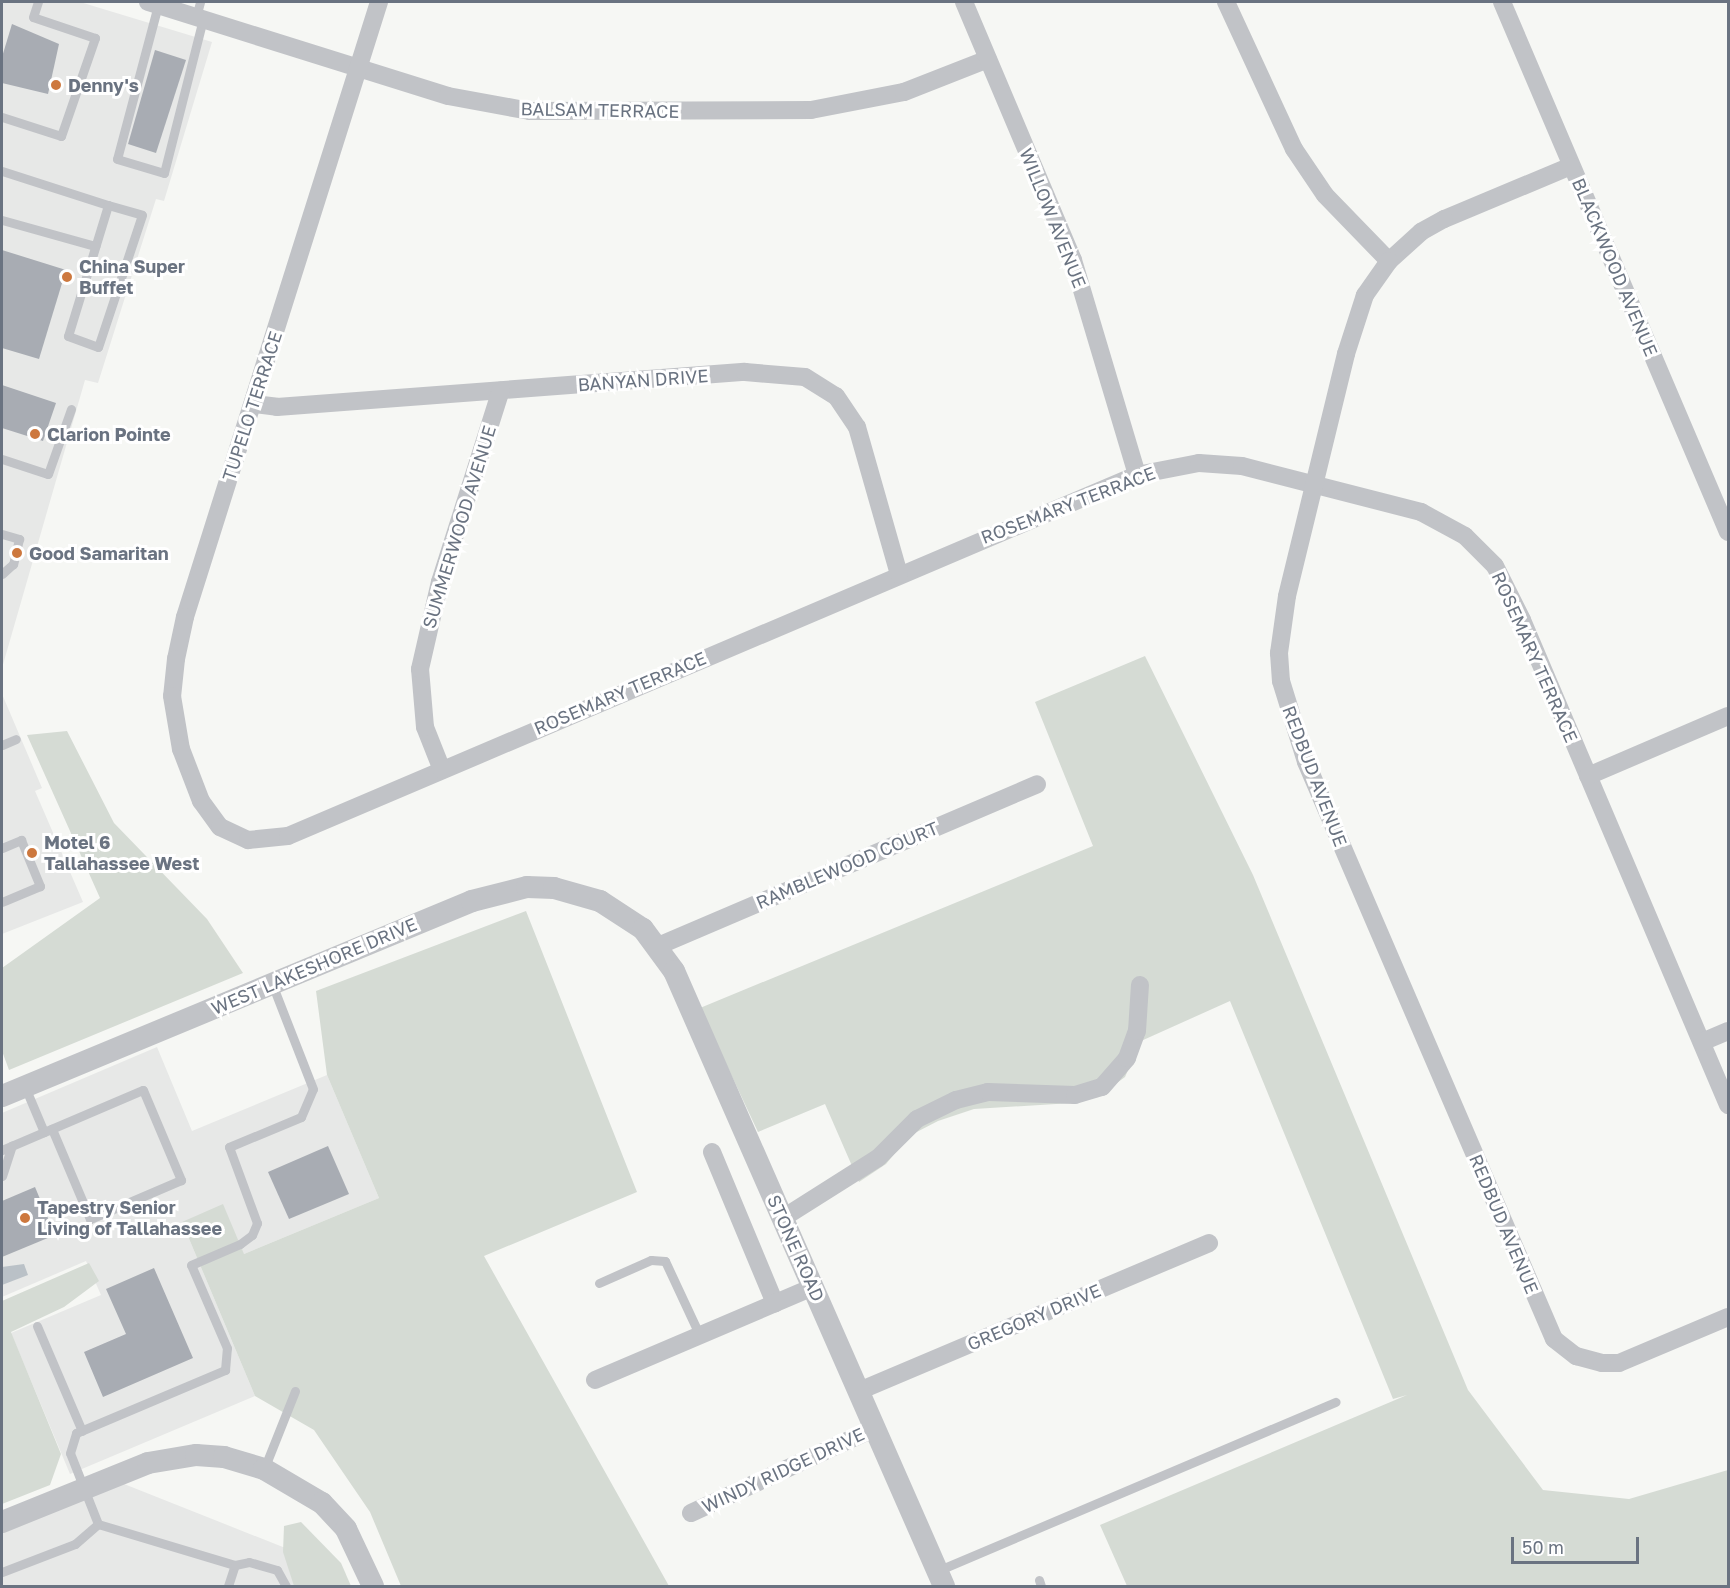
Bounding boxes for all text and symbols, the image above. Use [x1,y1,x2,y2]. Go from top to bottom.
place label: Denny's [68,74,139,96]
marker: Denny's [49,78,63,92]
street label: BALSAM TERRACE [521,98,679,122]
street label: WILLOW AVENUE [1015,145,1091,291]
street label: BLACKWOOD AVENUE [1568,175,1662,359]
place label: China Super Buffet [79,256,185,298]
marker: China Super Buffet [60,270,74,284]
street label: TUPELO TERRACE [218,328,286,484]
street label: BANYAN DRIVE [577,365,709,395]
place label: Clarion Pointe [47,423,171,445]
street label: SUMMERWOOD AVENUE [418,423,500,631]
marker: Clarion Pointe [28,427,42,441]
street label: ROSEMARY TERRACE [978,462,1158,548]
place label: Good Samaritan [29,542,169,564]
marker: Good Samaritan [10,546,24,560]
street label: ROSEMARY TERRACE [1488,568,1582,746]
street label: ROSEMARY TERRACE [531,647,709,739]
street label: REDBUD AVENUE [1278,702,1352,850]
street label: RAMBLEWOOD COURT [753,817,941,913]
place label: Motel 6 Tallahassee West [44,832,199,874]
marker: Motel 6 Tallahassee West [25,846,39,860]
street label: WEST LAKESHORE DRIVE [208,913,420,1019]
street label: REDBUD AVENUE [1465,1151,1543,1297]
street label: STONE ROAD [763,1191,829,1305]
place label: Tapestry Senior Living of Tallahassee [37,1197,222,1240]
marker: Tapestry Senior Living of Tallahassee [18,1211,32,1225]
street label: GREGORY DRIVE [964,1279,1104,1355]
street label: WINDY RIDGE DRIVE [698,1423,868,1517]
scale bar [1514,1525,1642,1563]
text: 50 m [1522,1536,1564,1558]

